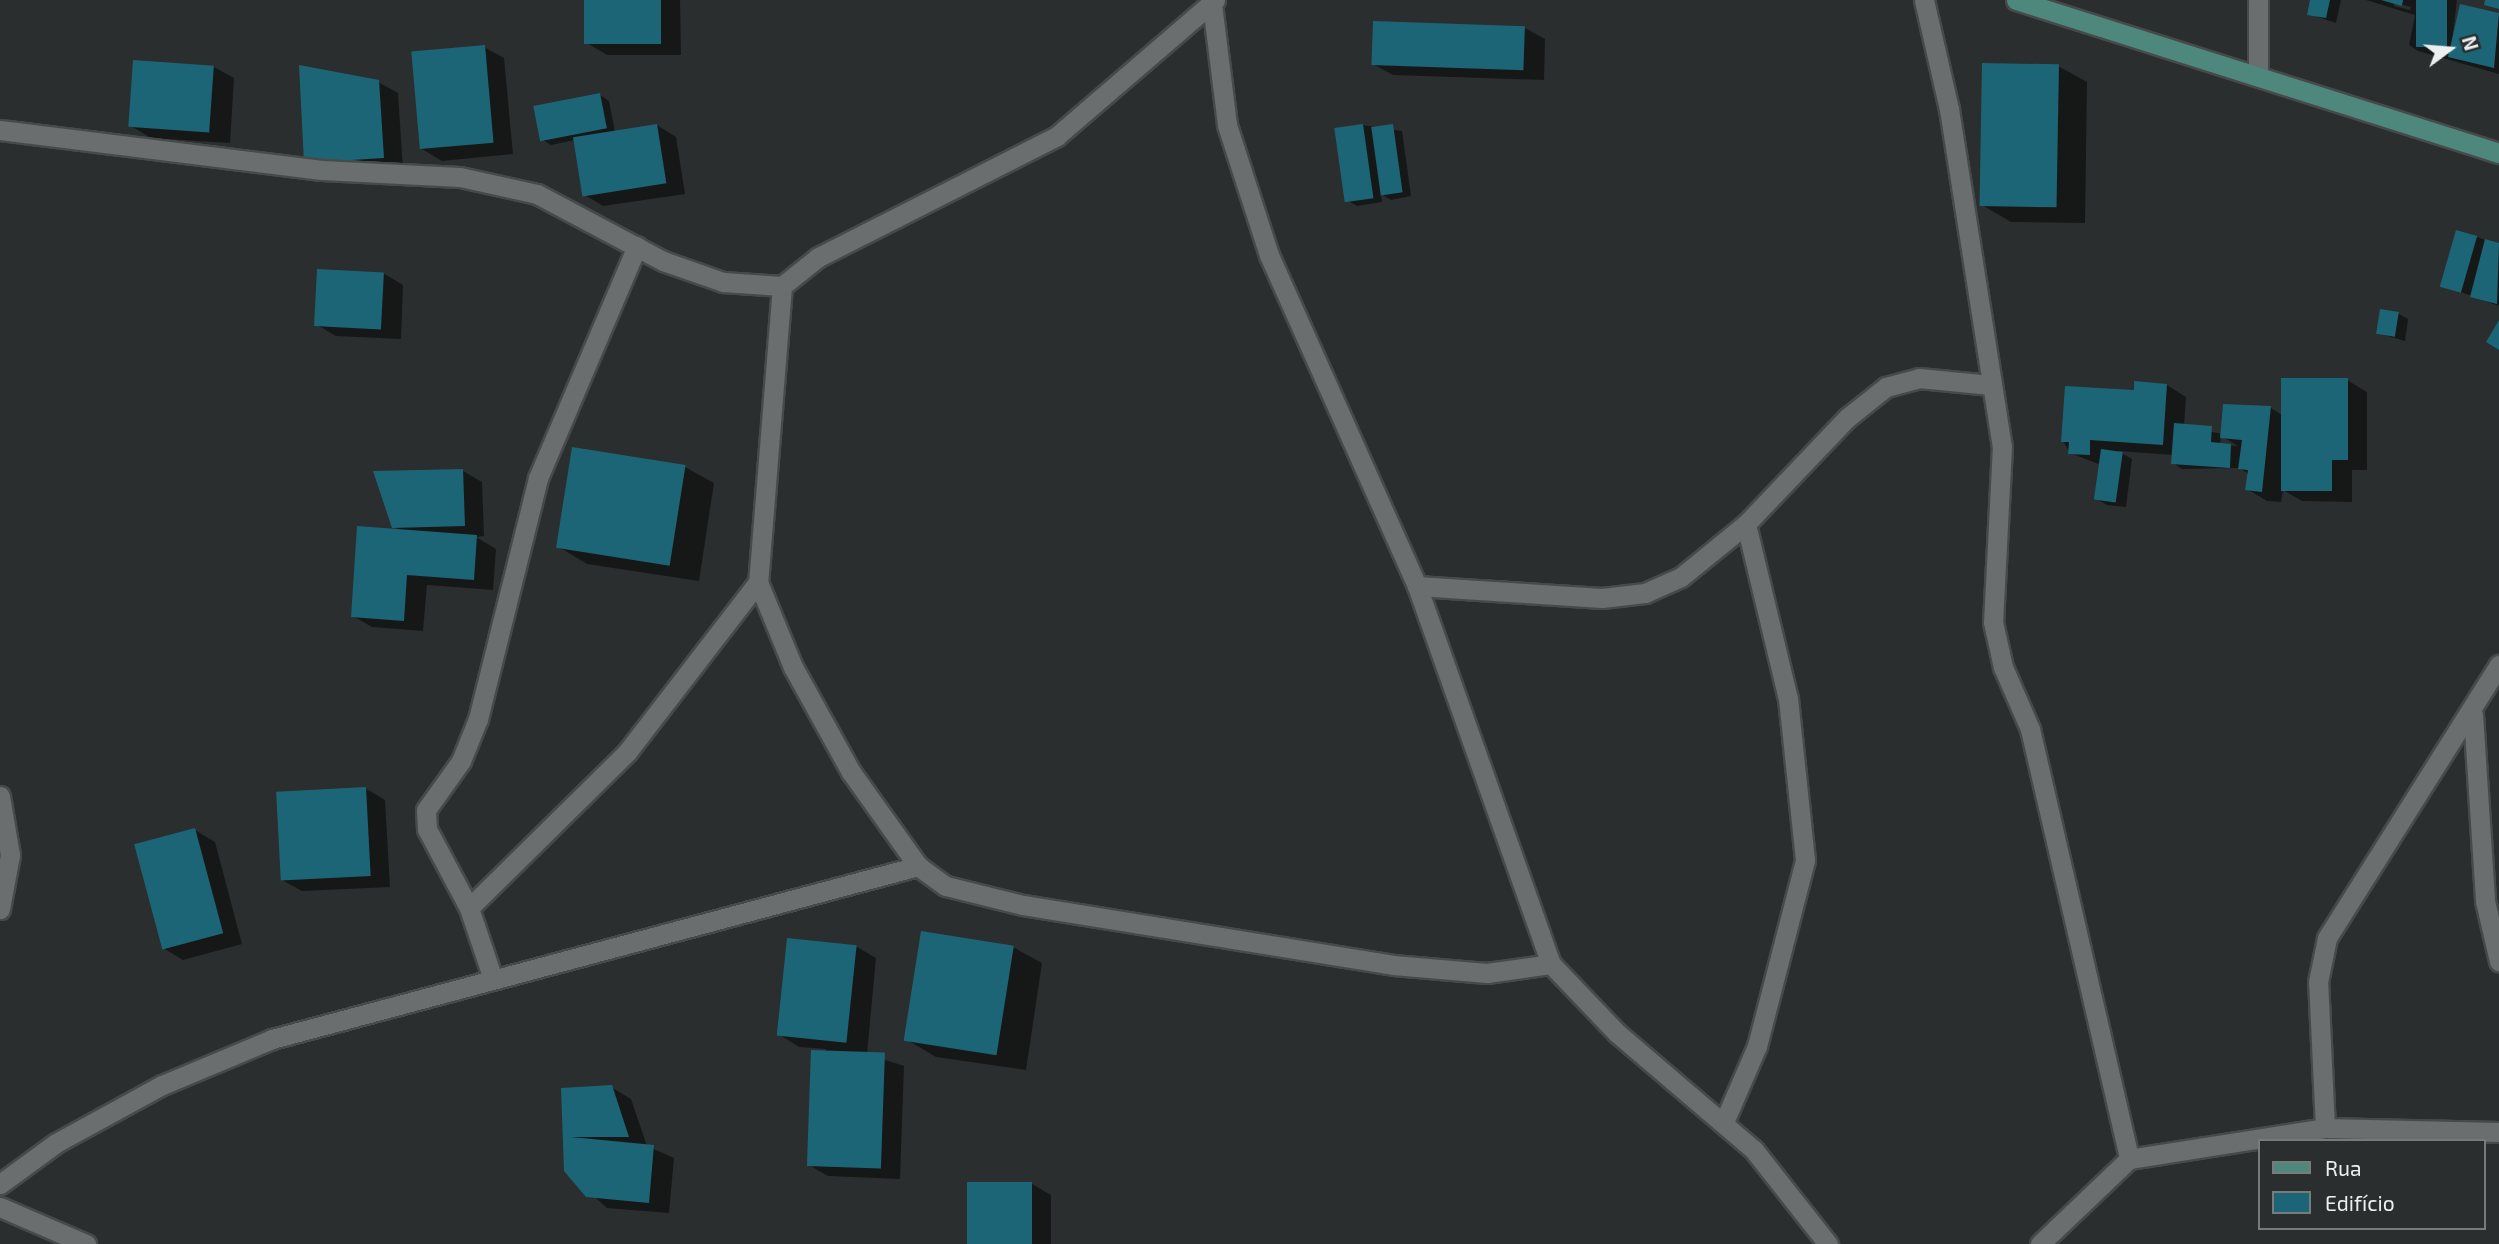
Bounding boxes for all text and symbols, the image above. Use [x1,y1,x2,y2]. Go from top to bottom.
north arrow [2415,14,2485,84]
text: N [2458,33,2484,53]
legend [2258,1139,2485,1230]
text: Rua [2325,1155,2361,1180]
text: Edifício [2325,1190,2395,1215]

